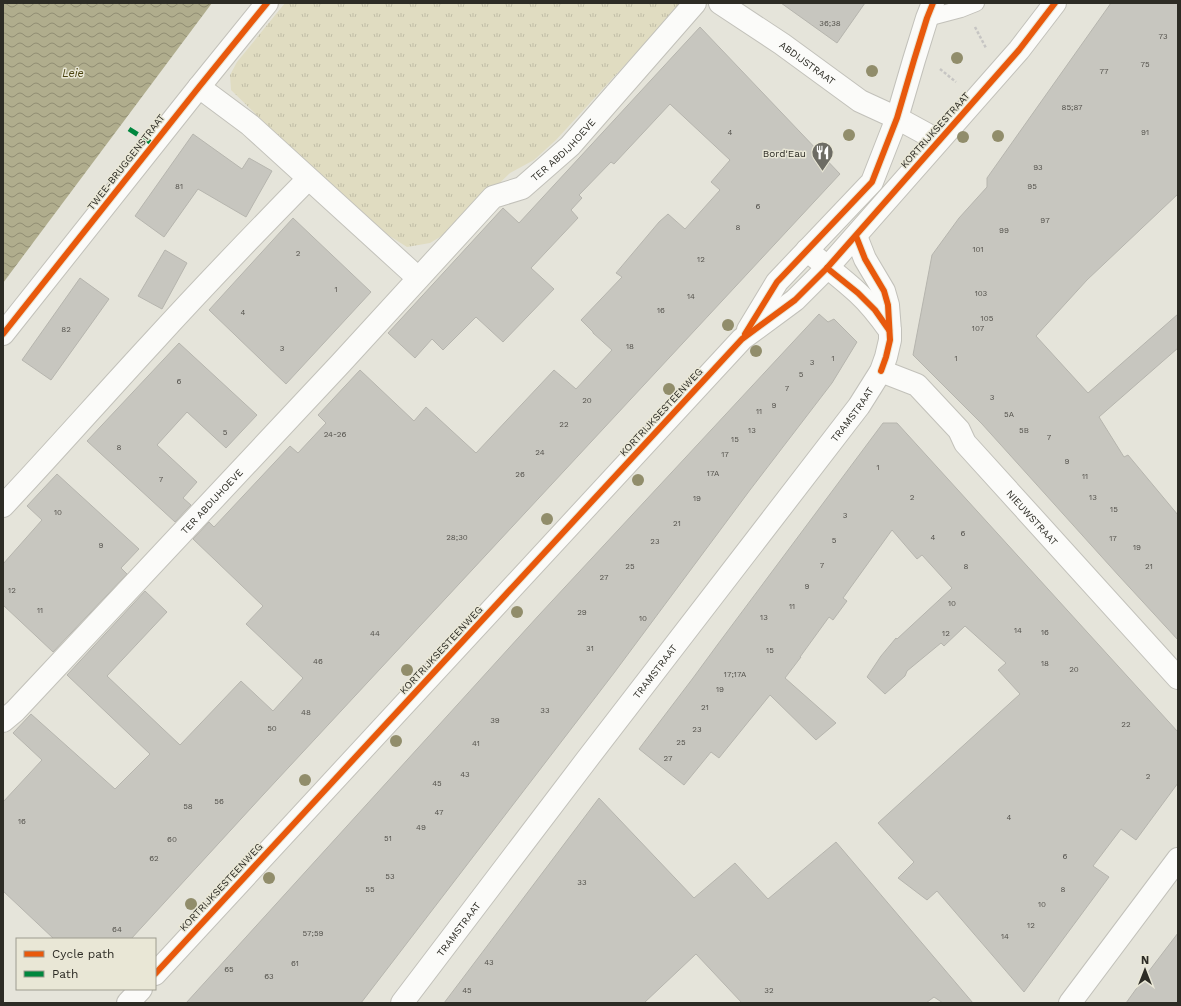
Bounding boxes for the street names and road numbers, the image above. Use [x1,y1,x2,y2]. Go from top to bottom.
street label: ABDIJSTRAAT [778,39,838,87]
street label: KORTRIJKSESTRAAT [898,90,972,170]
street label: TWEE-BRUGGENSTRAAT [85,112,167,212]
street label: TER ABDIJHOEVE [529,116,597,183]
street label: KORTRIJKSESTEENWEG [617,366,705,458]
street label: TRAMSTRAAT [828,385,875,444]
street label: TER ABDIJHOEVE [178,466,245,536]
street label: NIEUWSTRAAT [1005,488,1060,547]
street label: KORTRIJKSESTEENWEG [397,604,485,696]
street label: TRAMSTRAAT [631,642,679,700]
street label: KORTRIJKSESTEENWEG [177,841,265,933]
street label: TRAMSTRAAT [434,900,482,958]

